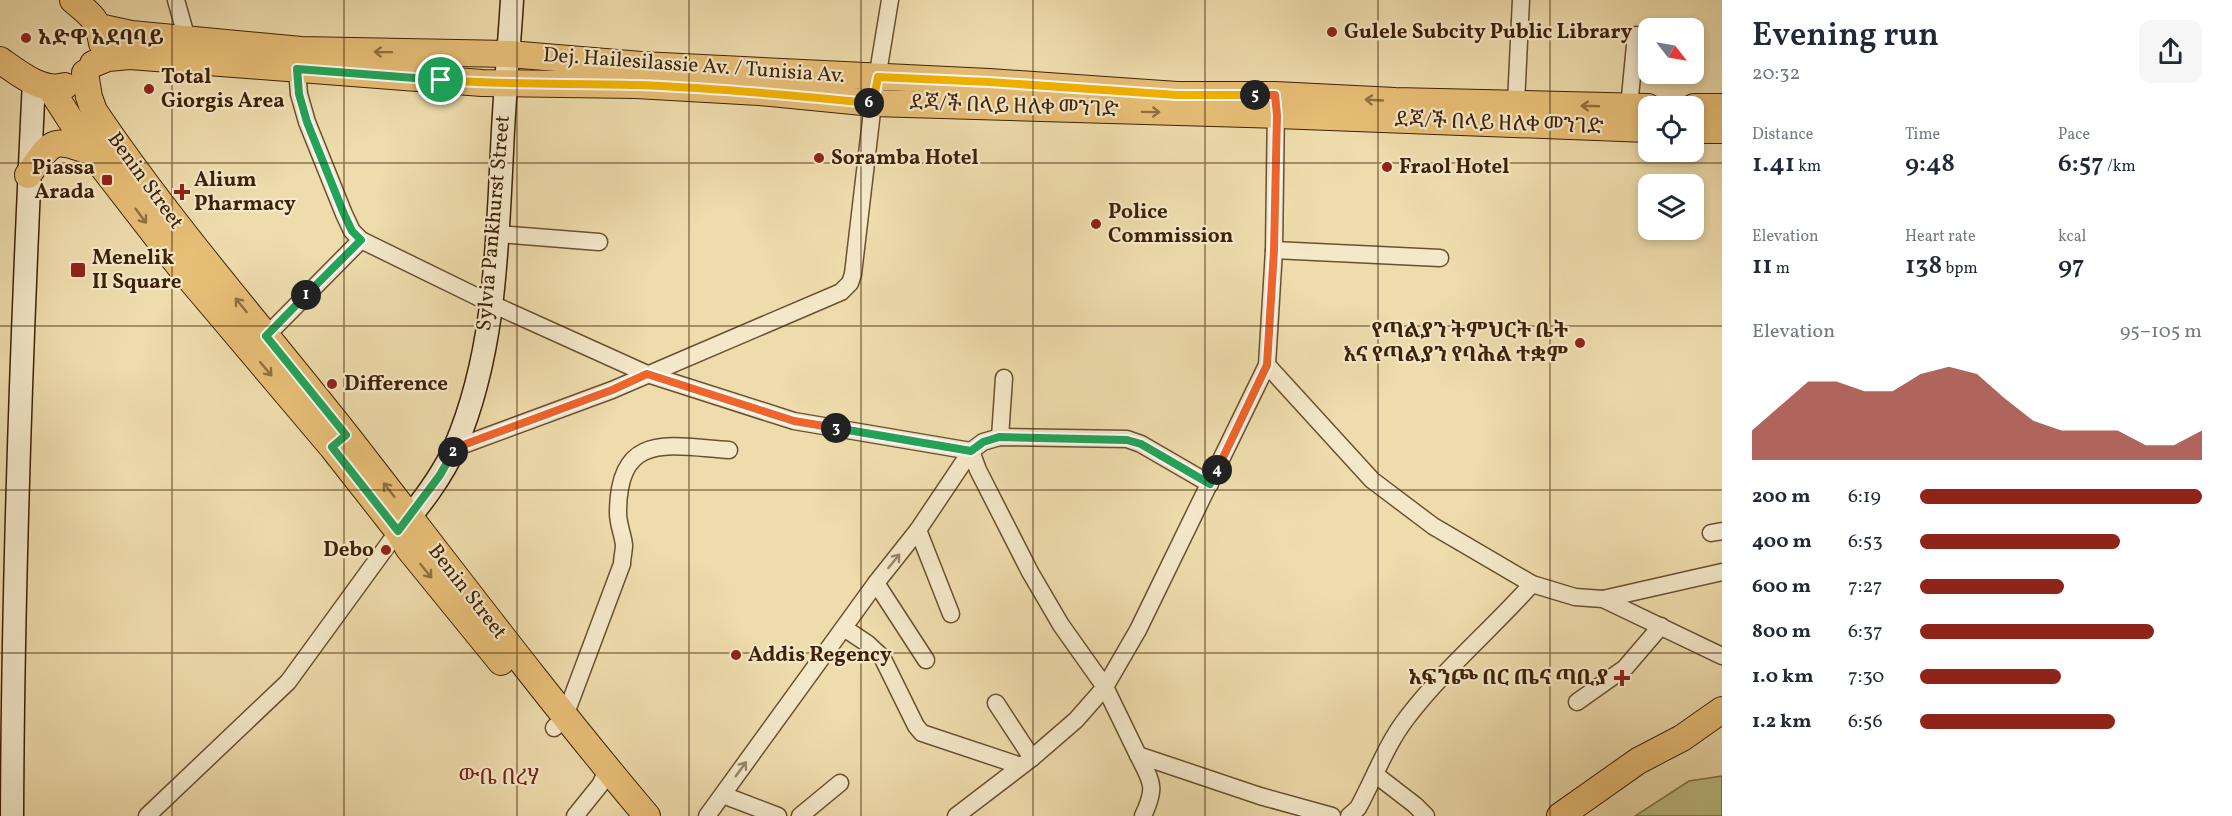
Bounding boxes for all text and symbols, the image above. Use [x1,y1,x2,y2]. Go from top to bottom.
text: Evening run [1752,14,1939,60]
place label: Gulele Subcity Public Library [1344,18,1633,47]
north arrow [1638,18,1704,84]
map controls [1638,18,1704,240]
button: share [2139,20,2202,83]
place label: አድዋ አደባባይ [38,24,164,53]
marker: Gulele Subcity Public Library [1325,25,1339,39]
marker: አድዋ አደባባይ [19,31,33,45]
street label: Dej. Hailesilassie Av. / Tunisia Av. [542,41,846,91]
one-way arrow [373,46,393,57]
pin [415,54,466,105]
text: 20:32 [1752,60,1800,88]
place label: Total Giorgis Area [161,63,285,116]
icon: arrive [424,63,457,96]
pin: 5 [1240,80,1270,110]
marker: Total Giorgis Area [142,82,156,96]
text: 5 [1251,84,1259,106]
pin: 6 [854,88,884,118]
street label: ደጃ/ች በላይ ዘለቀ መንገድ [909,89,1119,125]
text: 6 [865,92,873,114]
one-way arrow [1365,95,1385,106]
button: locate [1638,96,1704,162]
one-way arrow [1581,100,1601,111]
one-way arrow [1140,106,1160,118]
street label: ደጃ/ች በላይ ዘለቀ መንገድ [1394,106,1604,142]
street label: Sylvia Pankhurst Street [470,114,518,332]
text: Distance [1752,124,1813,146]
text: Time [1905,124,1940,146]
text: Pace [2058,124,2090,146]
street label: Benin Street [100,126,190,236]
place label: Soramba Hotel [831,144,979,173]
text: 1.41 [1752,146,1795,182]
text: 9:48 [1905,146,1955,182]
text: 6:57 [2058,146,2104,182]
marker: Soramba Hotel [812,151,826,165]
place label: Fraol Hotel [1399,153,1509,182]
place label: Piassa Arada [32,154,95,207]
text: km [1795,156,1821,178]
text: /km [2104,156,2136,178]
marker: Fraol Hotel [1380,160,1394,174]
place label: Alium Pharmacy [194,166,296,219]
marker: Piassa Arada [100,173,114,187]
button: layers [1638,174,1704,240]
marker: Alium Pharmacy [175,185,189,199]
place label: Police Commission [1108,198,1234,251]
one-way arrow [135,207,147,223]
marker: Police Commission [1089,217,1103,231]
text: Elevation [1752,226,1819,248]
text: Heart rate [1905,226,1976,248]
text: kcal [2058,226,2086,248]
place label: Menelik II Square [92,244,182,297]
text: 11 [1752,248,1773,284]
text: 138 [1905,248,1942,284]
text: 97 [2058,248,2085,284]
text: m [1773,258,1790,280]
text: bpm [1942,258,1978,280]
marker: Menelik II Square [69,261,87,279]
pin: 1 [291,280,321,310]
text: 1 [303,284,309,306]
one-way arrow [234,298,248,313]
place label: የጣልያን ትምህርት ቤት እና የጣልያን የባሕል ተቋም [1343,317,1569,370]
text: Elevation [1752,318,1835,346]
text: 95–105 m [2120,318,2202,346]
marker: የጣልያን ትምህርት ቤት እና የጣልያን የባሕል ተቋም [1573,336,1587,350]
one-way arrow [259,361,272,377]
place label: Difference [344,370,448,399]
marker: Difference [325,377,339,391]
pin: 3 [821,413,851,443]
text: 3 [832,417,840,439]
pin: 2 [438,437,468,467]
text: 2 [449,441,457,463]
pin: 4 [1202,455,1232,485]
text: 4 [1212,459,1222,481]
one-way arrow [382,483,395,499]
text: 200 m [1752,483,1810,511]
text: 6:19 [1848,483,1881,511]
text: 400 m [1752,528,1812,556]
text: 6:53 [1848,528,1883,556]
place label: Debo [323,536,374,565]
street label: Benin Street [421,538,513,646]
marker: Debo [379,543,393,557]
one-way arrow [887,553,900,569]
one-way arrow [420,563,433,579]
text: 600 m [1752,573,1811,601]
text: 7:27 [1848,573,1882,601]
text: 800 m [1752,618,1811,646]
text: 6:37 [1848,618,1883,646]
place label: Addis Regency [748,641,892,670]
marker: Addis Regency [729,648,743,662]
text: 1.0 km [1752,663,1814,691]
text: 7:30 [1848,663,1884,691]
place label: አፍንጮ በር ጤና ጣቢያ [1408,664,1608,693]
marker: አፍንጮ በር ጤና ጣቢያ [1613,669,1631,687]
text: 1.2 km [1752,708,1812,736]
text: 6:56 [1848,708,1883,736]
one-way arrow [735,762,748,778]
district label: ውቤ በረሃ [459,763,539,794]

